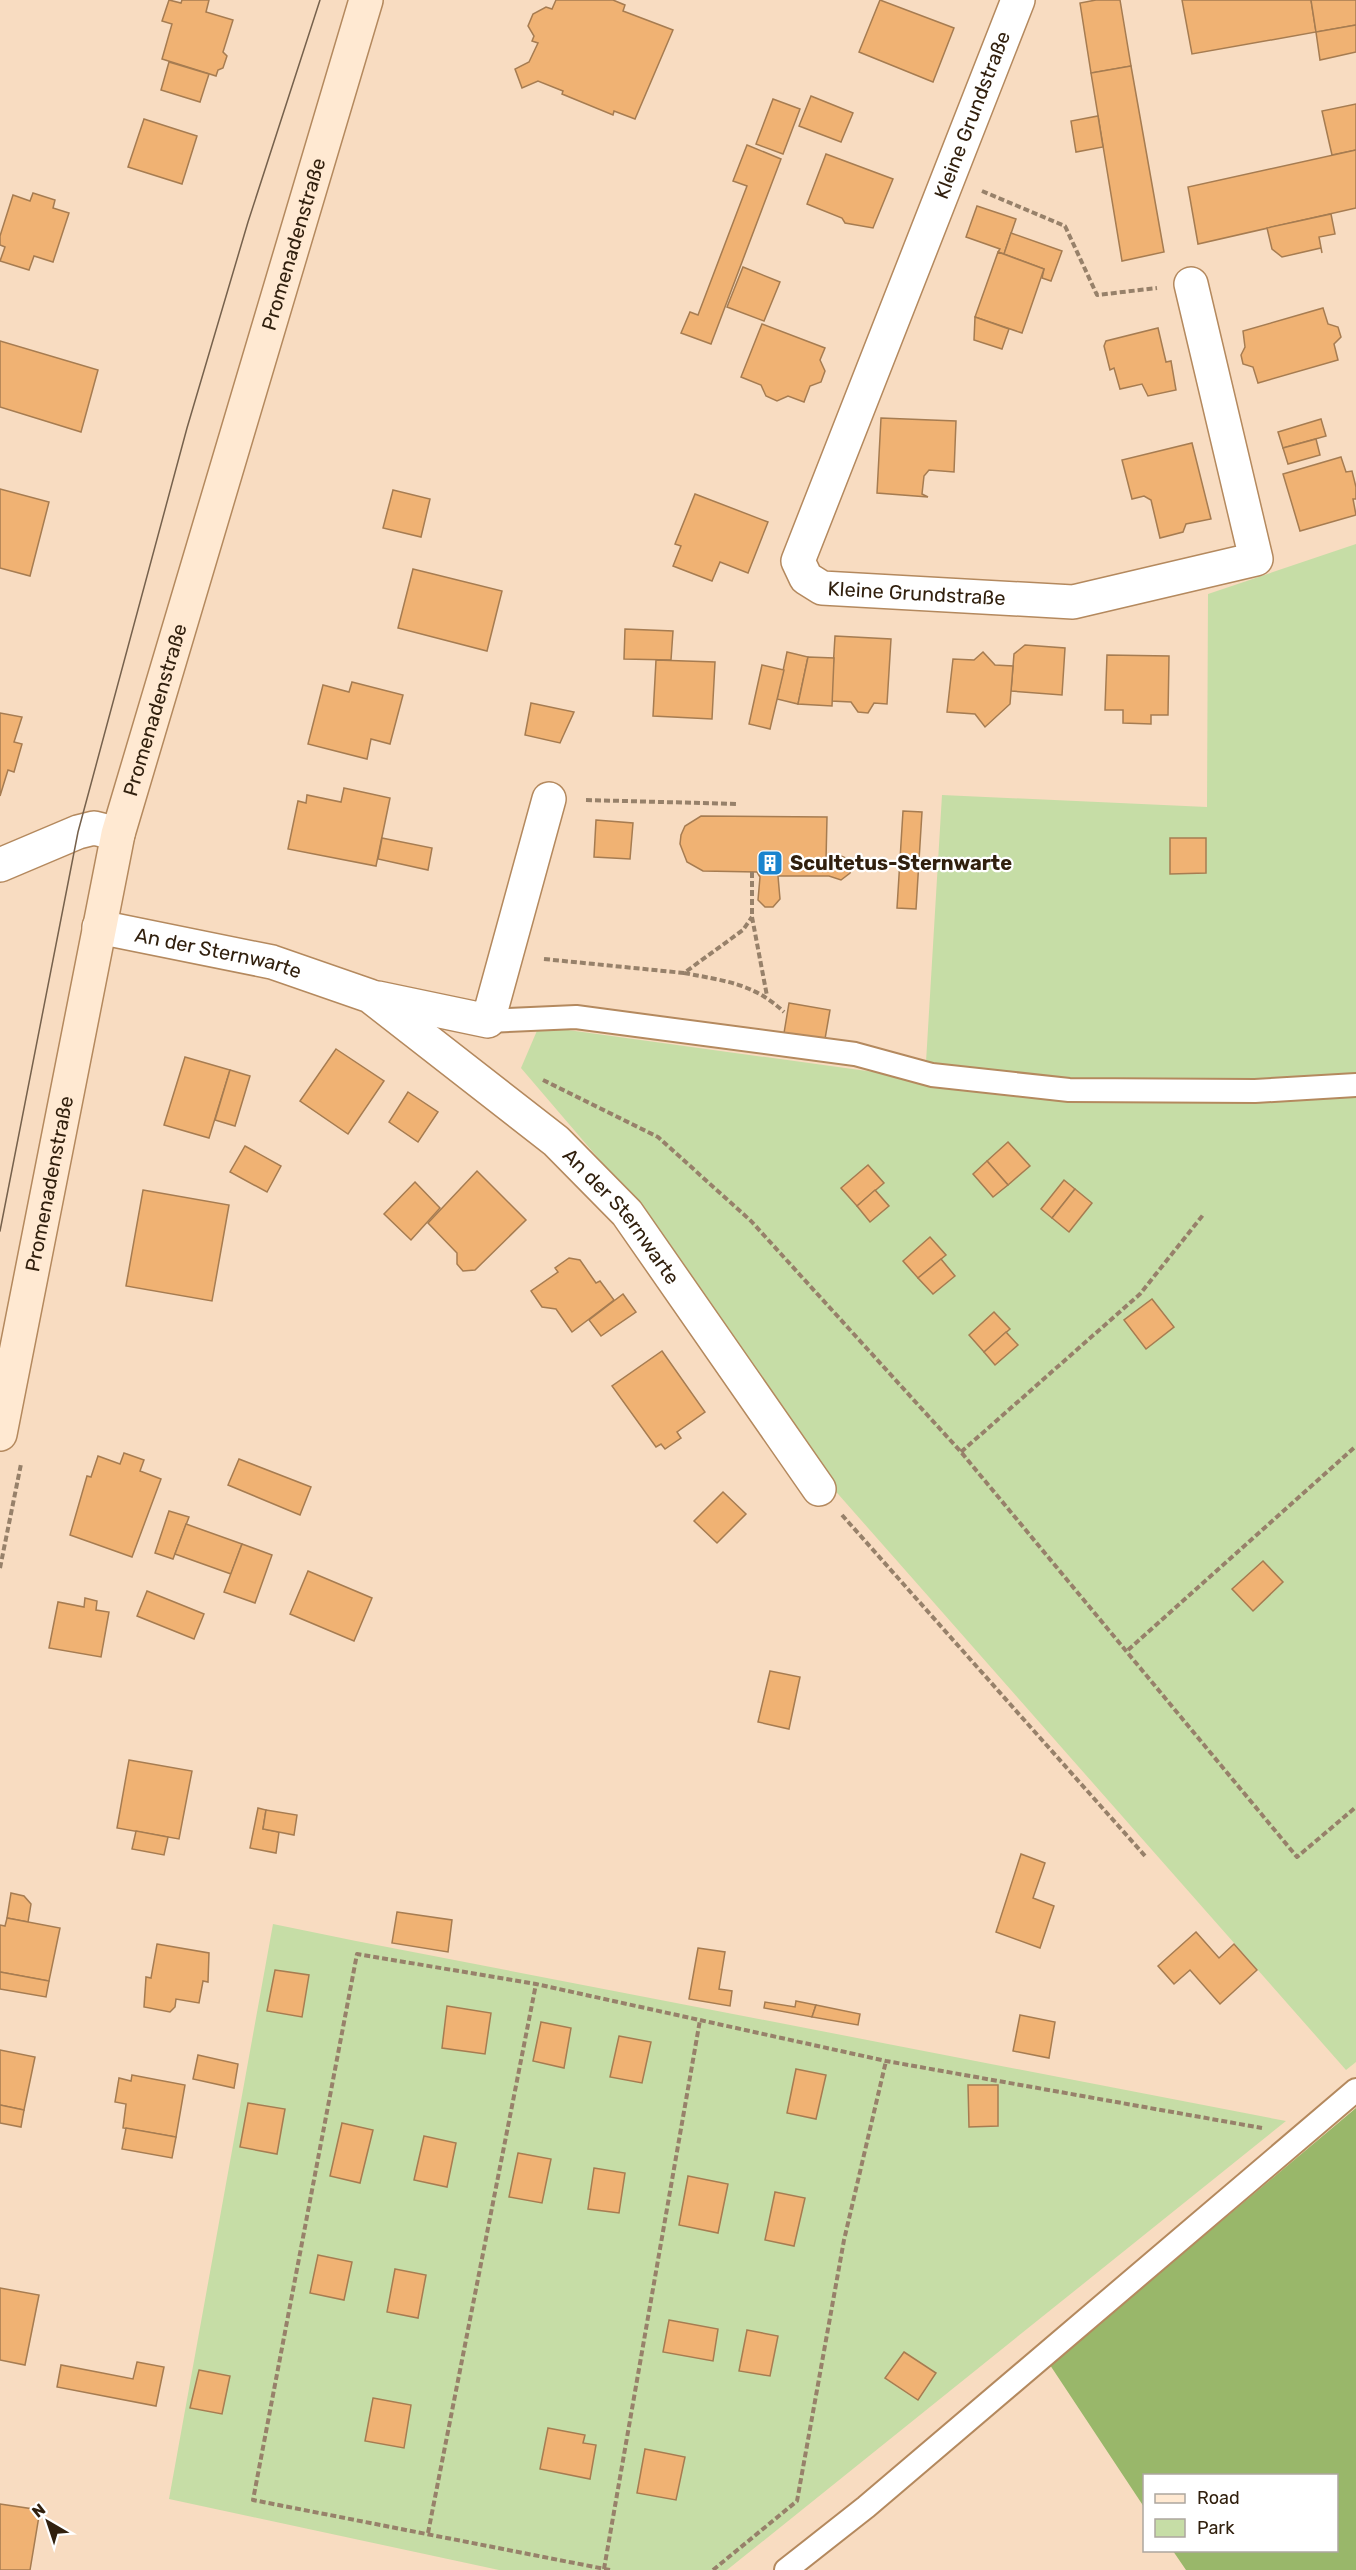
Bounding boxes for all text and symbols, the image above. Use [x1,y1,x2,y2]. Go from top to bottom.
street label: Kleine Grundstraße [929,28,1015,202]
street label: Promenadenstraße [256,155,330,333]
street label: Kleine Grundstraße [827,576,1006,610]
street label: Promenadenstraße [118,621,192,799]
building icon: Scultetus-Sternwarte [755,848,785,878]
place label: Scultetus-Sternwarte [790,851,1012,875]
street label: An der Sternwarte [133,923,305,983]
street label: Promenadenstraße [20,1094,78,1274]
street label: An der Sternwarte [558,1143,685,1289]
legend [1143,2474,1338,2552]
text: Road [1197,2487,1240,2509]
north arrow [18,2492,78,2552]
text: N [28,2500,49,2522]
text: Park [1197,2517,1235,2539]

